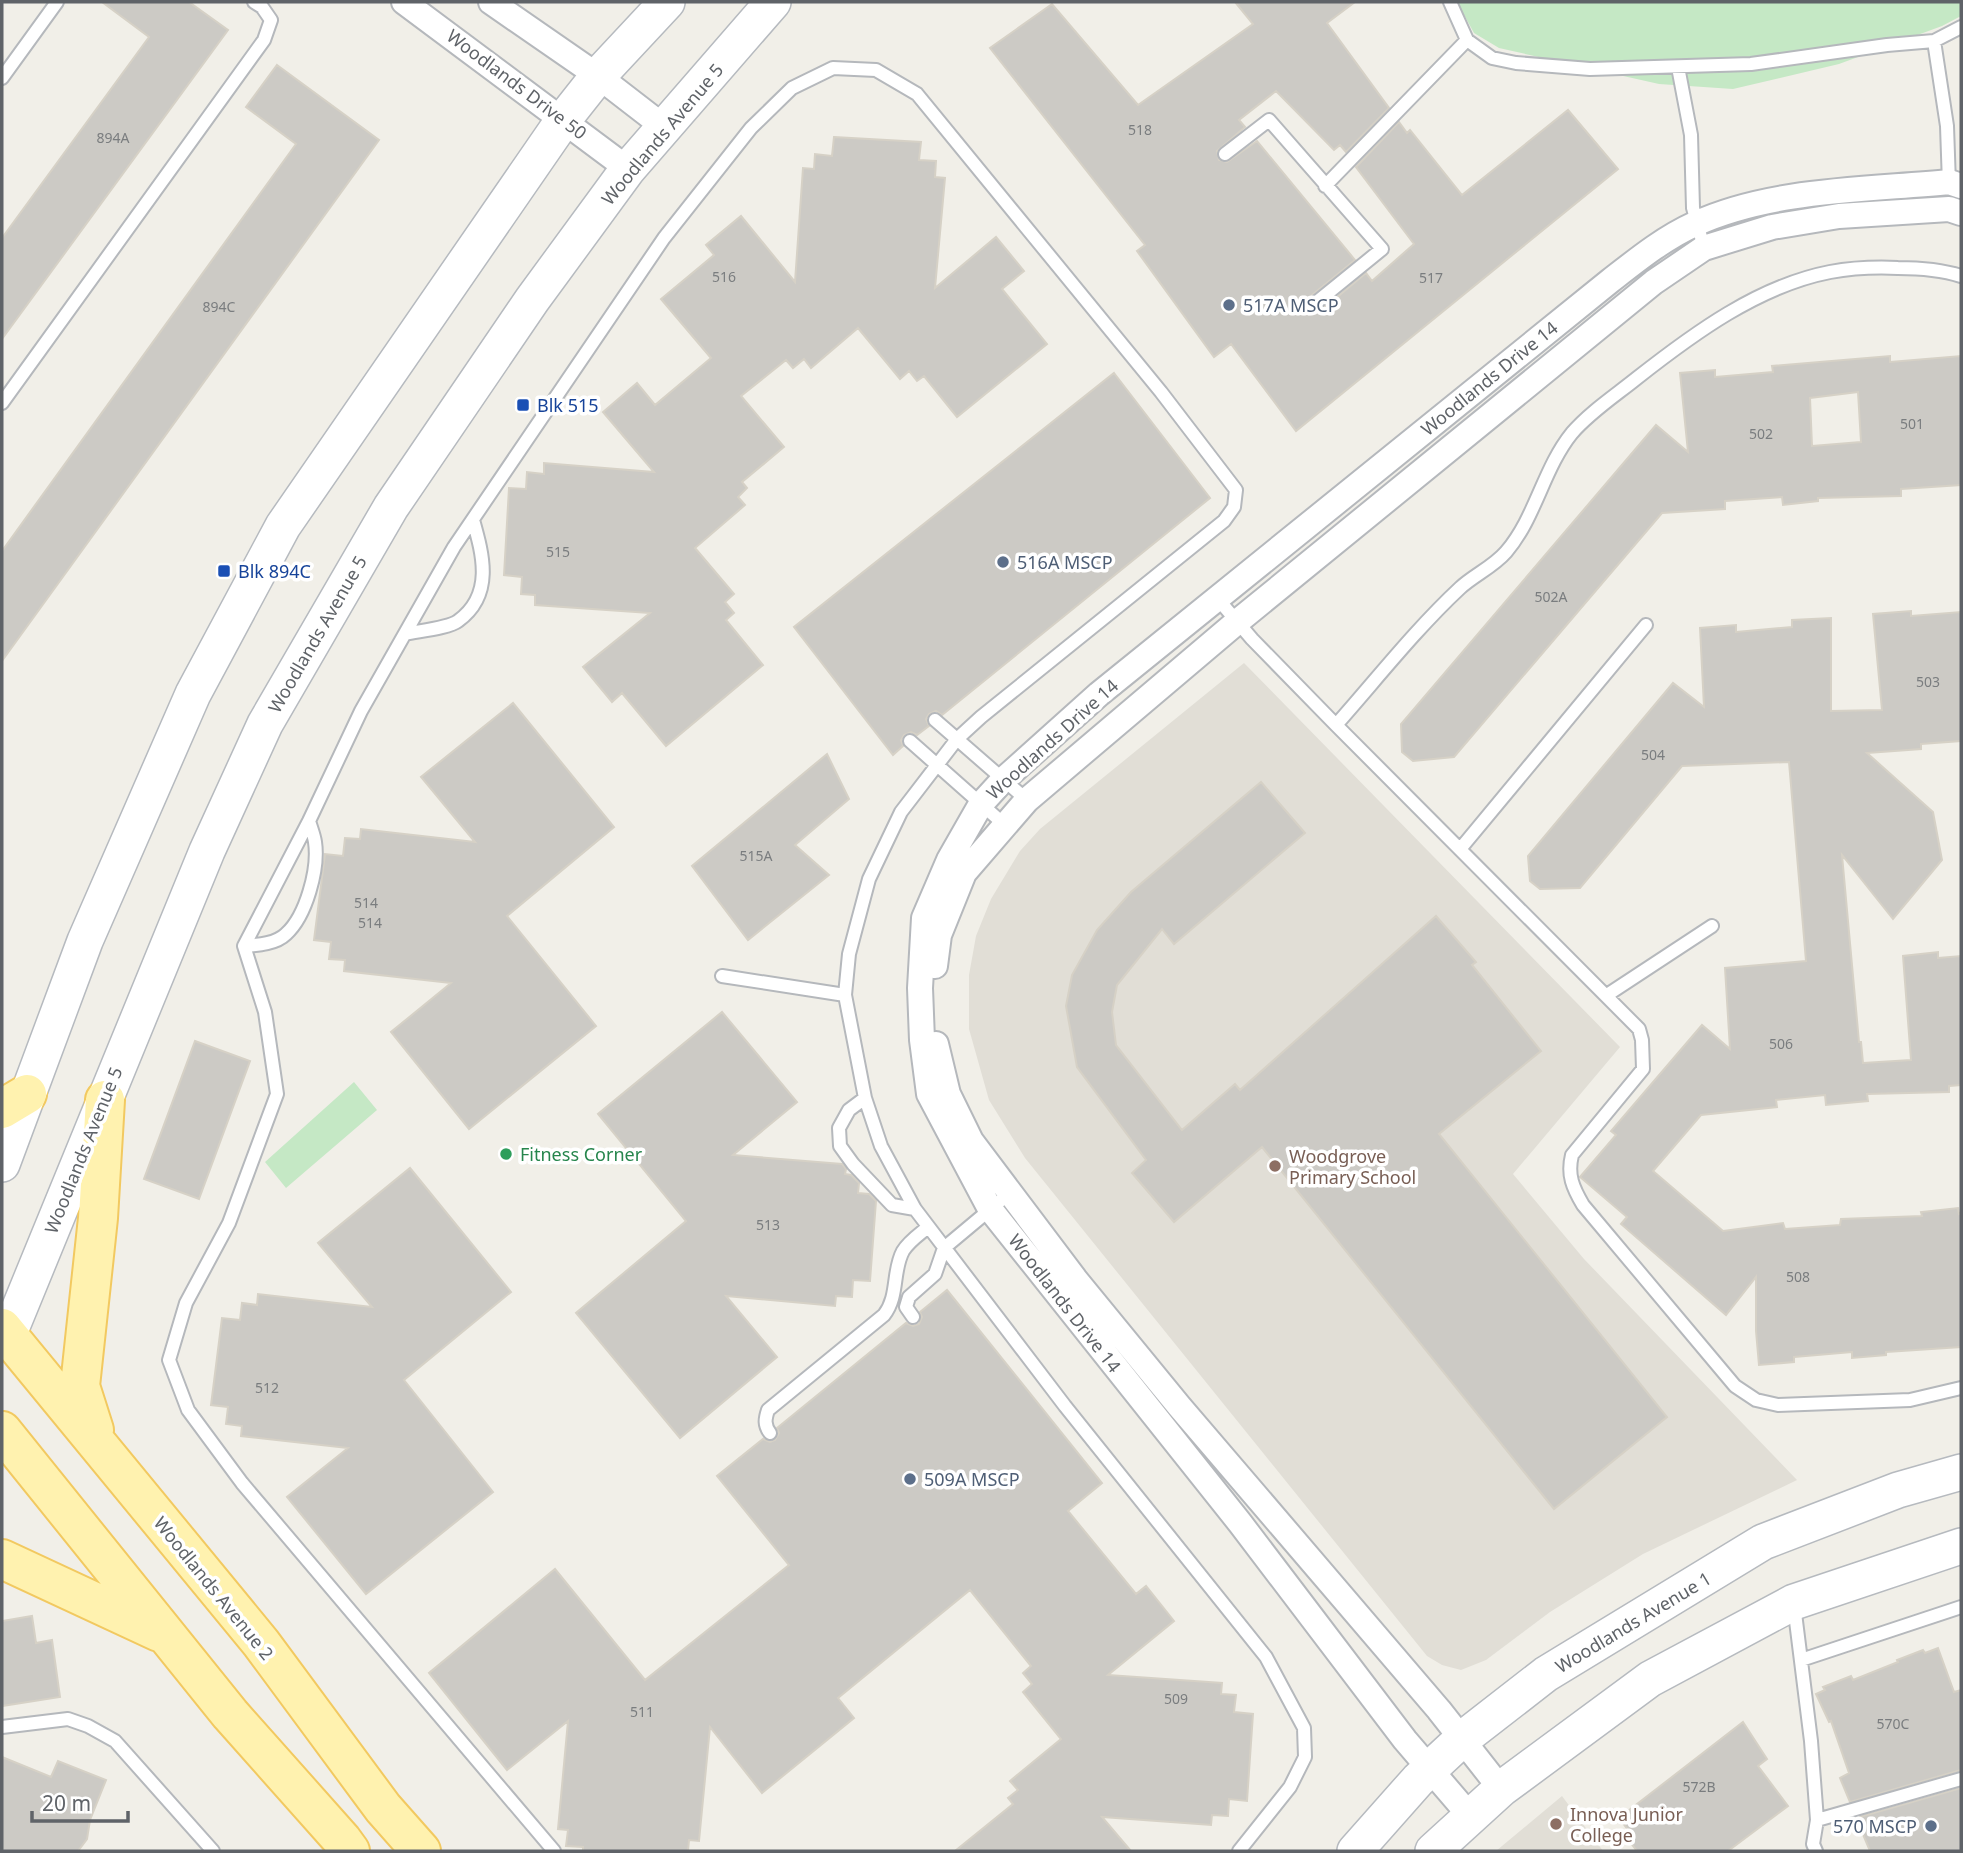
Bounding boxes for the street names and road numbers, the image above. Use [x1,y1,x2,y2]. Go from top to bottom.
street label: Woodlands Drive 50 [442,23,592,145]
street label: Woodlands Avenue 5 [596,58,728,210]
street label: Woodlands Drive 14 [1416,315,1562,441]
street label: Woodlands Avenue 5 [262,551,372,717]
street label: Woodlands Drive 14 [981,673,1123,805]
street label: Woodlands Avenue 5 [39,1063,127,1237]
street label: Woodlands Drive 14 [1003,1229,1127,1377]
street label: Woodlands Avenue 2 [149,1511,279,1665]
street label: Woodlands Avenue 1 [1551,1566,1715,1678]

